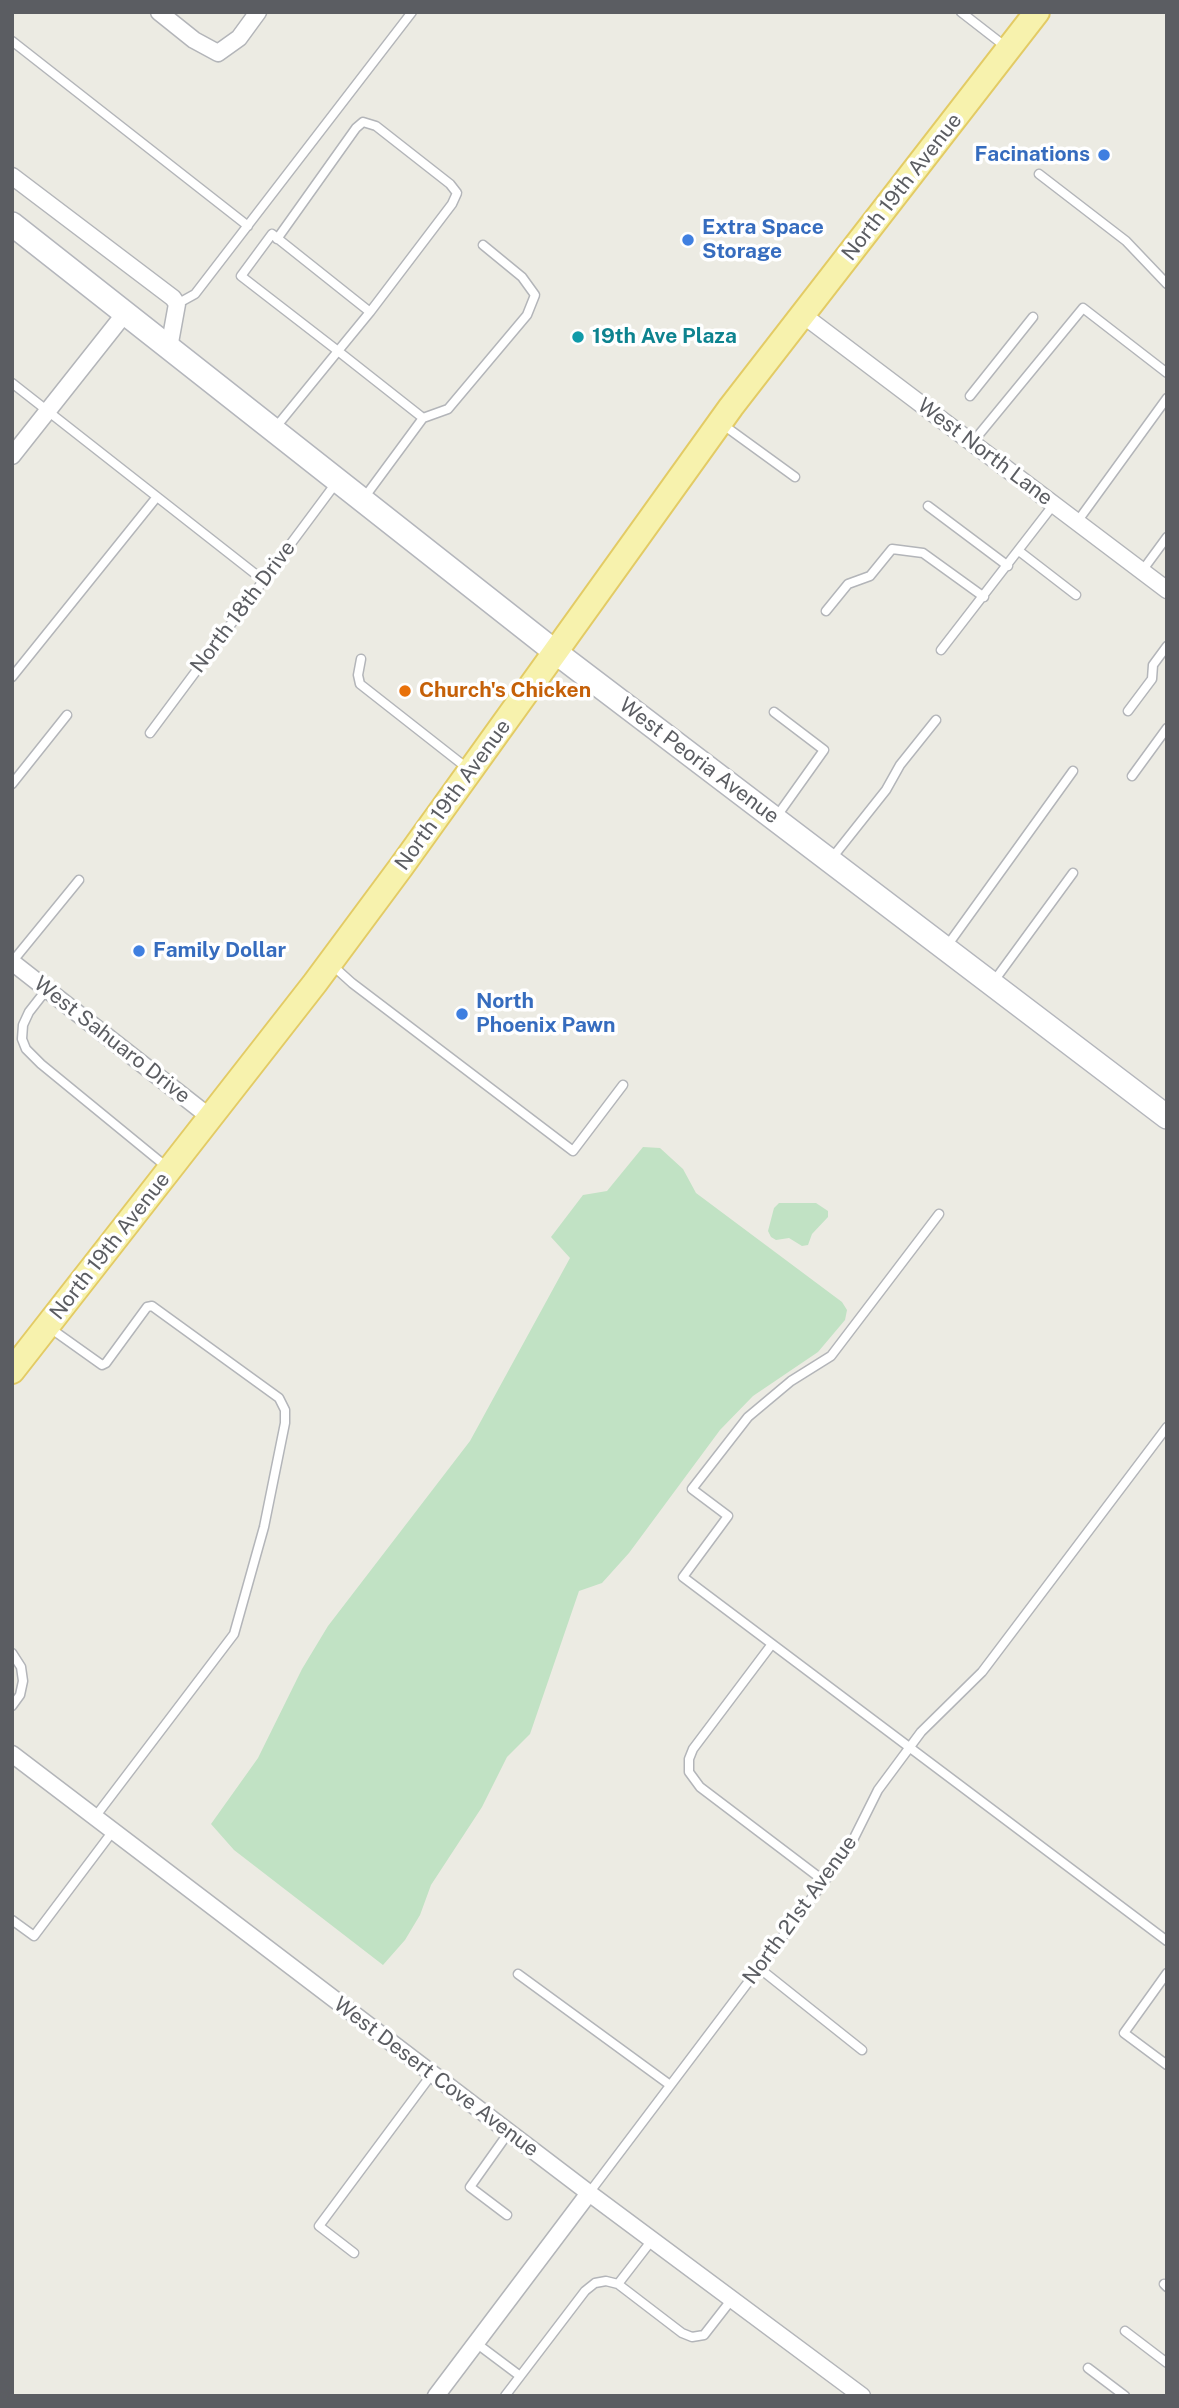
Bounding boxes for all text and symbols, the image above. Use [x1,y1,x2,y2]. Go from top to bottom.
street label: North 19th Avenue [837,108,967,266]
place label: Facinations [975,142,1090,168]
marker: Facinations [1096,147,1112,163]
place label: Extra Space Storage [702,215,824,265]
marker: Extra Space Storage [680,232,696,248]
place label: 19th Ave Plaza [592,324,737,350]
marker: 19th Ave Plaza [570,329,586,345]
street label: West North Lane [912,393,1058,511]
street label: North 18th Drive [185,536,301,678]
place label: Church's Chicken [419,678,591,704]
marker: Church's Chicken [397,683,413,699]
street label: West Peoria Avenue [614,693,784,829]
street label: North 19th Avenue [390,715,516,875]
place label: Family Dollar [153,938,286,964]
marker: Family Dollar [131,943,147,959]
street label: West Sahuaro Drive [29,971,195,1109]
place label: North Phoenix Pawn [476,989,615,1039]
marker: North Phoenix Pawn [454,1006,470,1022]
street label: North 19th Avenue [45,1167,175,1325]
street label: North 21st Avenue [738,1831,862,1989]
street label: West Desert Cove Avenue [328,1992,544,2162]

